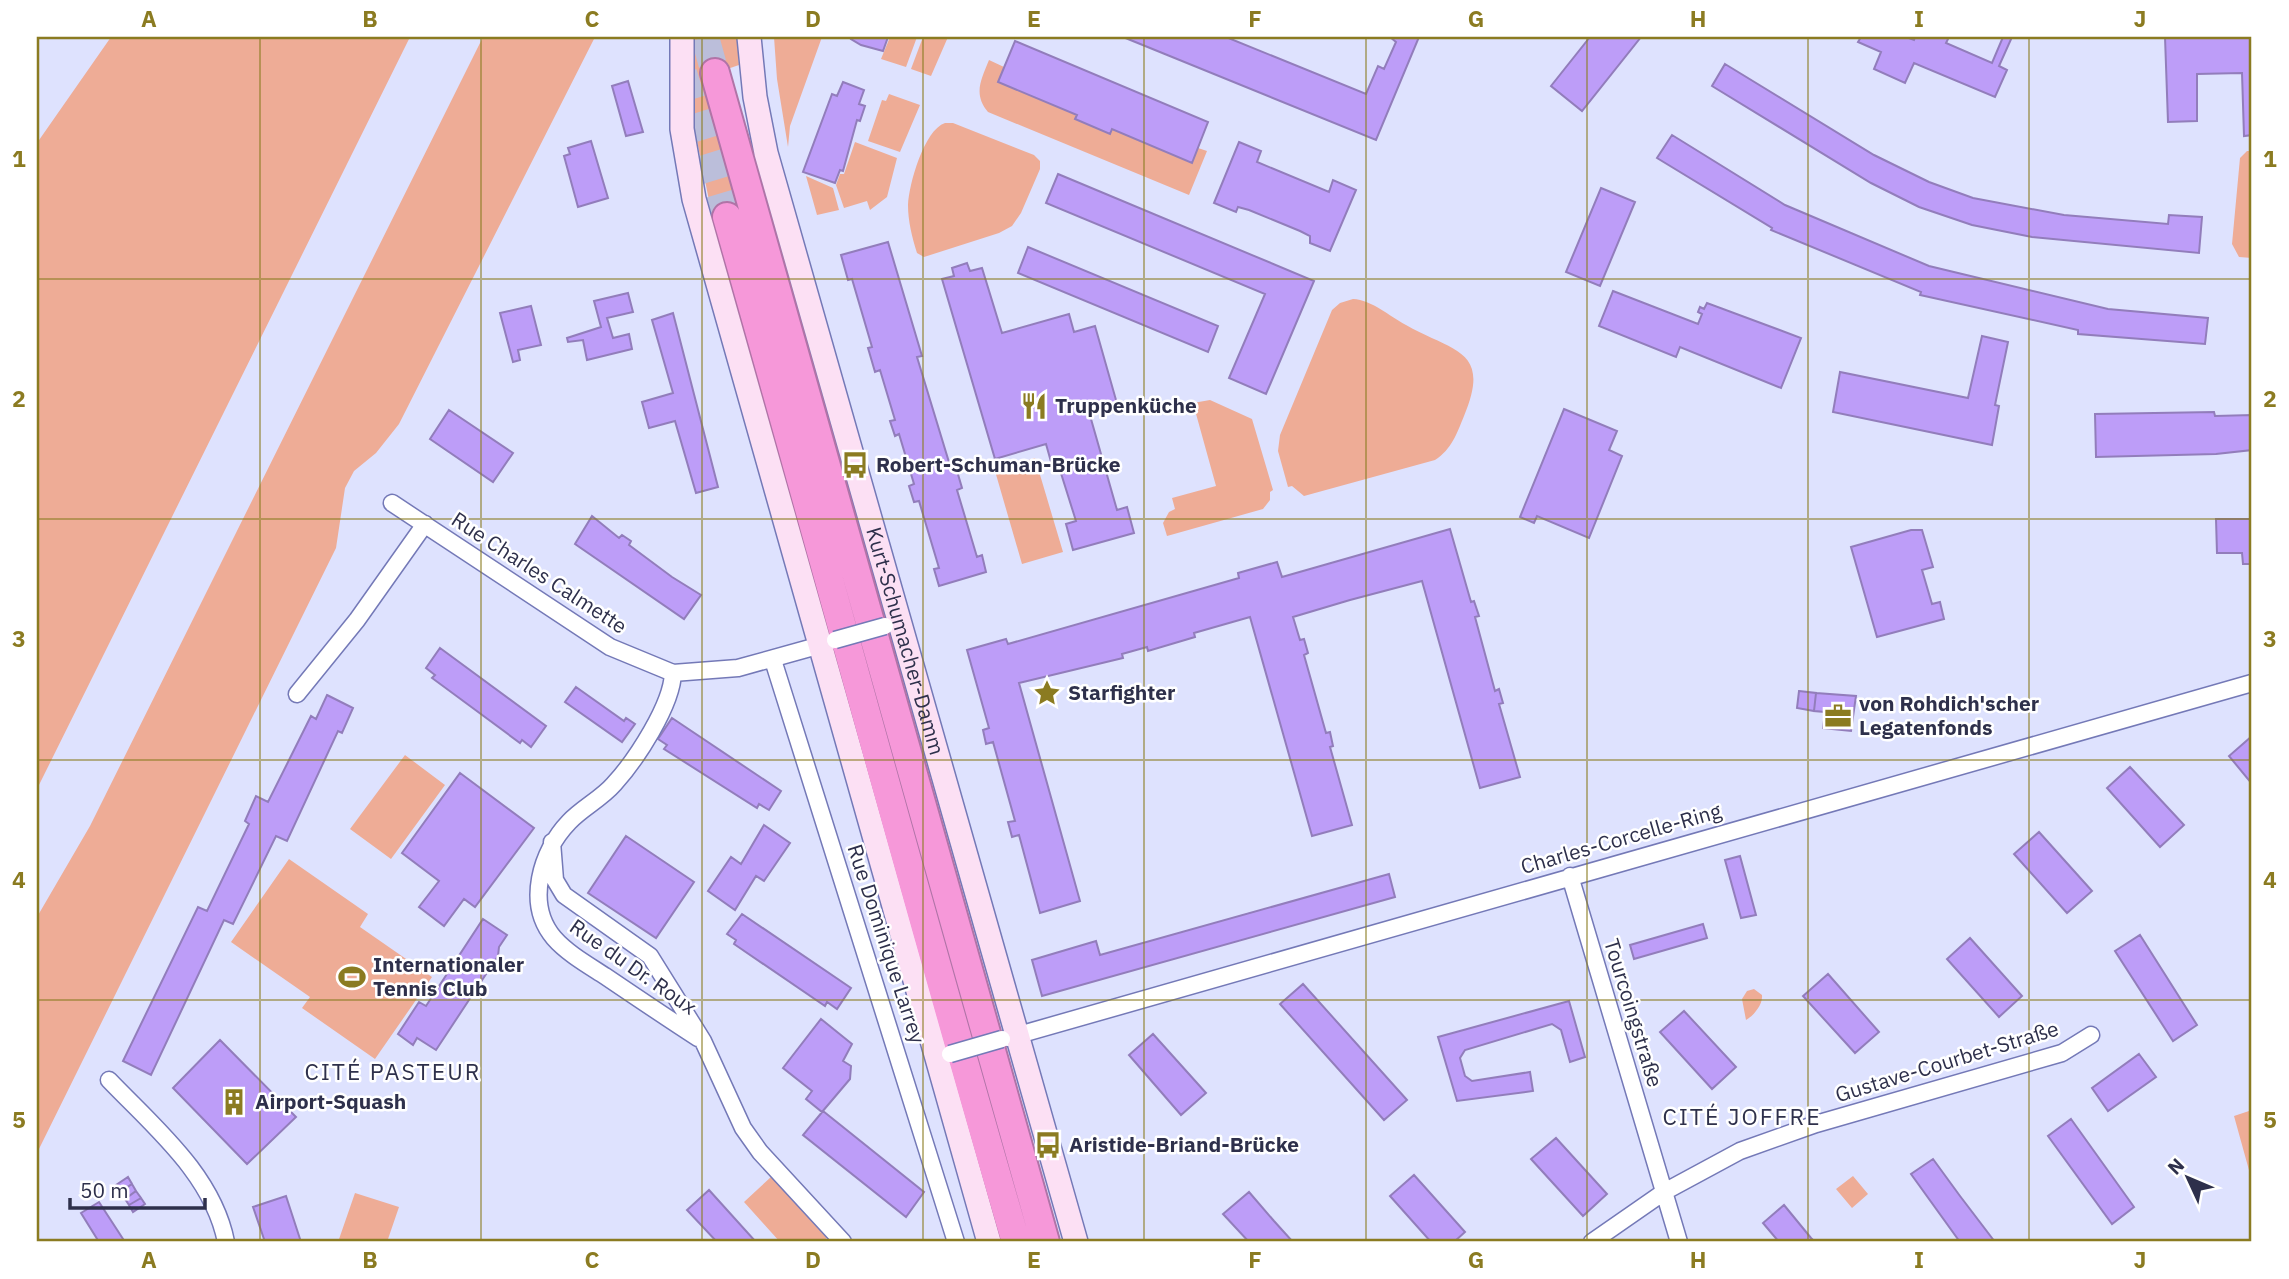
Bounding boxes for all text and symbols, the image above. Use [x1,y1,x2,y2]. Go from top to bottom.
text: A [141,3,157,33]
text: B [362,3,378,33]
text: C [585,3,600,33]
text: D [805,3,821,33]
text: E [1027,3,1041,33]
text: F [1248,3,1262,33]
text: G [1468,3,1484,33]
text: H [1690,3,1706,33]
text: I [1914,3,1924,33]
text: J [2134,3,2146,33]
text: 1 [12,143,26,173]
text: 1 [2263,143,2277,173]
text: 2 [12,383,26,413]
text: 2 [2263,383,2277,413]
restaurant icon: Truppenküche [1019,391,1049,421]
place label: Truppenküche [1055,391,1197,419]
bus stop icon: Robert-Schuman-Brücke [840,450,870,480]
place label: Robert-Schuman-Brücke [876,450,1121,478]
street label: Rue Charles Calmette [446,505,633,639]
street label: Kurt-Schumacher-Damm [860,524,952,758]
text: 3 [12,623,26,653]
text: 3 [2263,623,2277,653]
place icon: Starfighter [1032,678,1062,708]
place label: Starfighter [1068,678,1176,706]
place label: von Rohdich'scher Legatenfonds [1859,689,2040,741]
office icon: von Rohdich'scher Legatenfonds [1823,701,1853,731]
street label: Charles-Corcelle-Ring [1517,796,1724,880]
street label: Rue Dominique Larrey [842,840,933,1047]
text: 4 [12,864,26,894]
text: 4 [2263,864,2277,894]
street label: Rue du Dr. Roux [564,912,703,1021]
street label: Tourcoingstraße [1598,935,1670,1090]
place label: Internationaler Tennis Club [373,950,525,1002]
sports icon: Internationaler Tennis Club [337,962,367,992]
street label: Gustave-Courbet-Straße [1832,1014,2062,1108]
district label: CITÉ PASTEUR [305,1056,481,1086]
building icon: Airport-Squash [219,1087,249,1117]
place label: Airport-Squash [255,1087,406,1115]
district label: CITÉ JOFFRE [1662,1101,1822,1131]
text: 5 [12,1104,26,1134]
text: 5 [2263,1104,2277,1134]
bus stop icon: Aristide-Briand-Brücke [1033,1130,1063,1160]
place label: Aristide-Briand-Brücke [1069,1130,1299,1158]
north arrow [2152,1142,2222,1212]
text: N [2162,1153,2189,1179]
scale bar [70,1167,205,1211]
text: 50 m [80,1176,129,1204]
text: A [141,1244,157,1274]
text: B [362,1244,378,1274]
text: C [585,1244,600,1274]
text: D [805,1244,821,1274]
text: E [1027,1244,1041,1274]
text: F [1248,1244,1262,1274]
text: G [1468,1244,1484,1274]
text: H [1690,1244,1706,1274]
text: I [1914,1244,1924,1274]
text: J [2134,1244,2146,1274]

